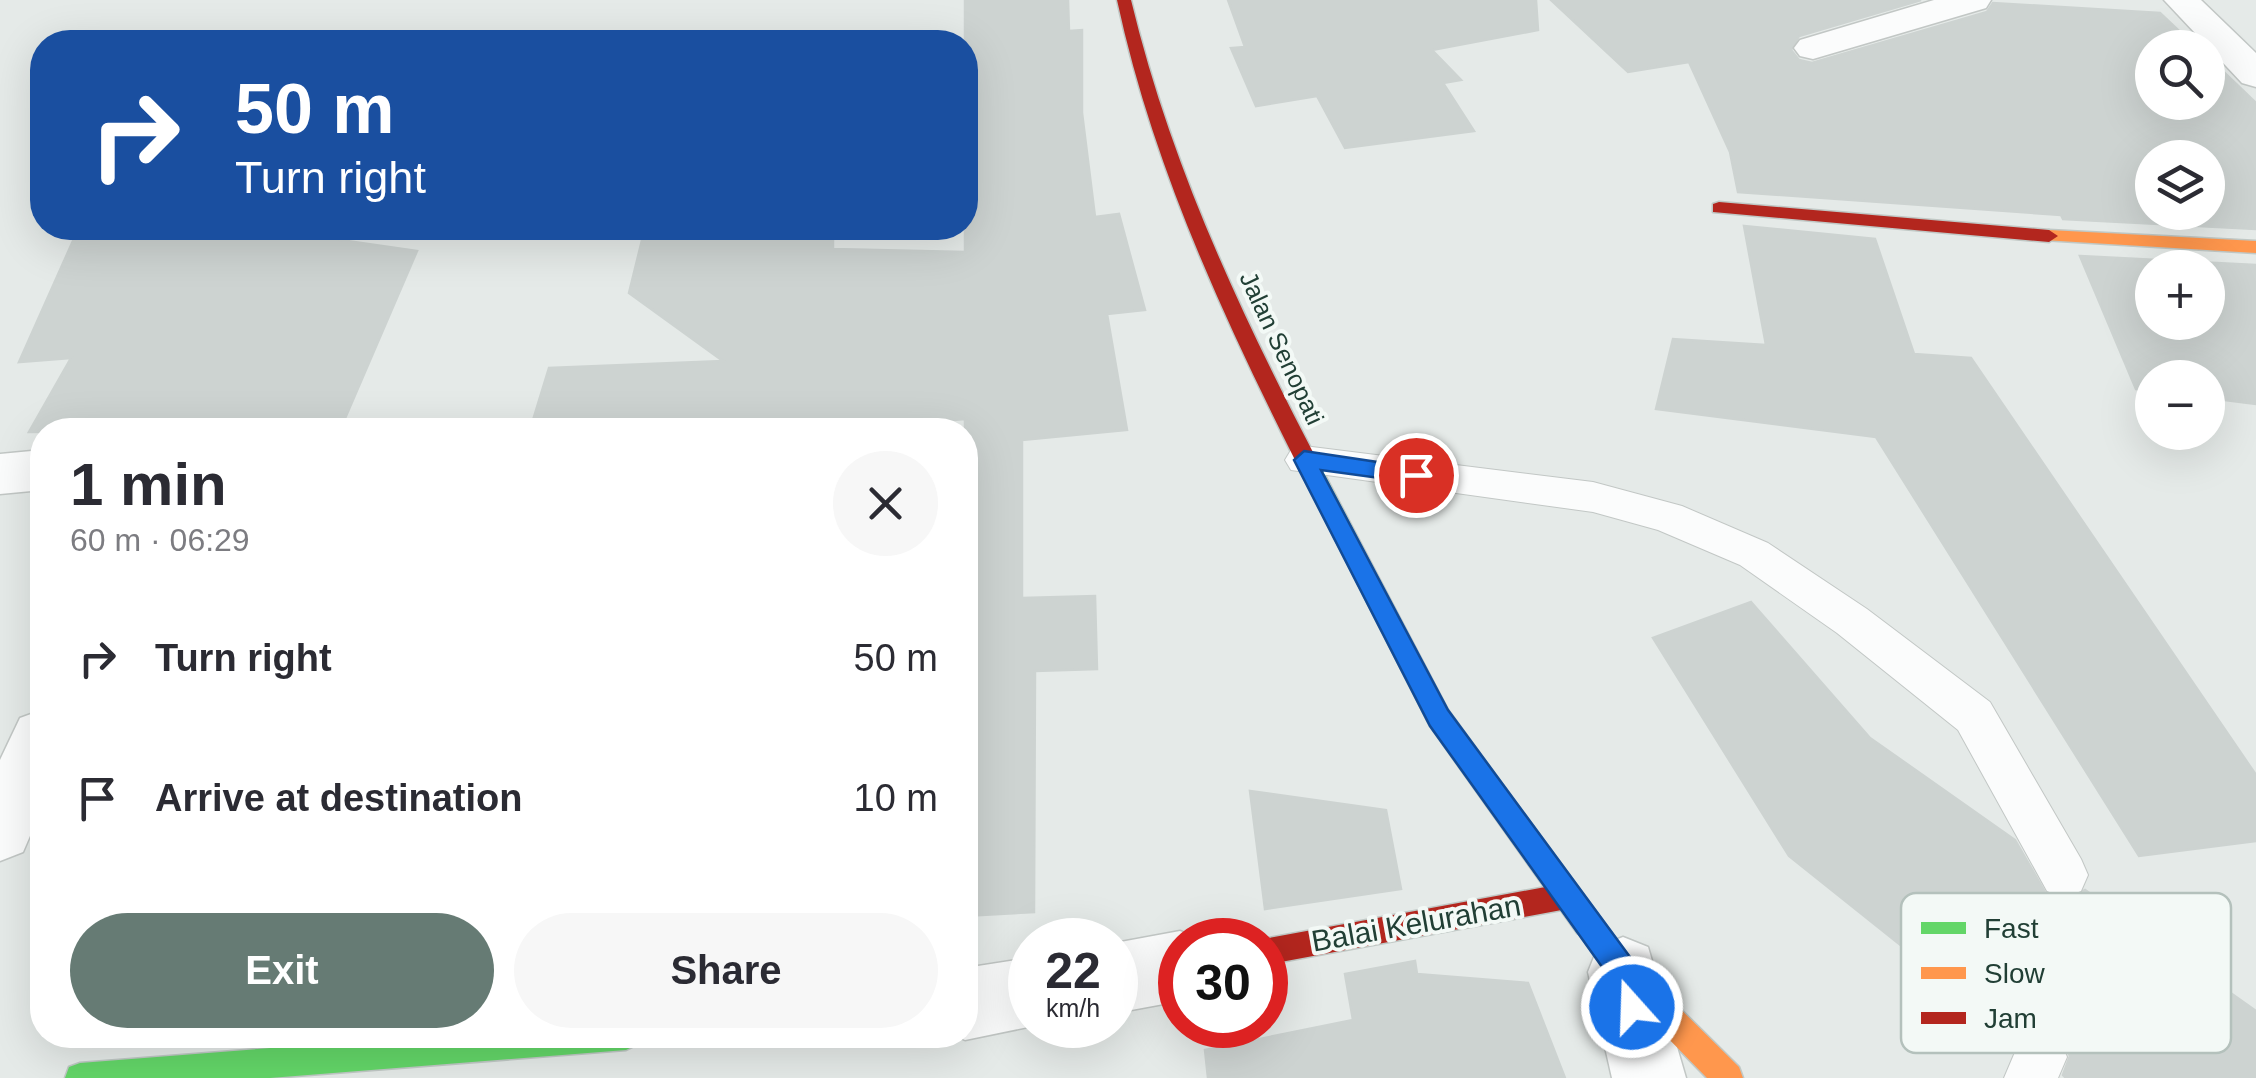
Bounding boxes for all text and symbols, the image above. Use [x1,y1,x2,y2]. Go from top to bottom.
map controls [2135,30,2225,450]
button: search [2135,30,2225,120]
icon: right [70,70,200,200]
text: 50 m [235,70,395,148]
button: layers [2135,140,2225,230]
text: Turn right [235,152,426,203]
button: + [2135,250,2225,340]
street label: Jalan Senopati [1234,267,1330,429]
button: − [2135,360,2225,450]
pin [1374,433,1459,518]
icon: arrive [1389,448,1444,503]
text: 1 min [70,451,227,518]
button: close [833,451,938,556]
text: 60 m · 06:29 [70,522,250,558]
icon: right [70,631,125,686]
text: Turn right [155,637,332,679]
text: 50 m [854,637,938,679]
icon: arrive [70,771,125,826]
text: Arrive at destination [155,777,522,819]
text: 10 m [854,777,938,819]
street label: Balai Kelurahan [1309,888,1523,958]
legend [1901,893,2231,1053]
button: Exit [70,913,494,1028]
button: Share [514,913,938,1028]
text: Fast [1984,913,2039,944]
speed limit sign: 30 [1158,918,1288,1048]
text: 22 [1045,943,1101,999]
position arrow [1580,955,1684,1059]
text: Slow [1984,958,2045,989]
text: km/h [1046,994,1100,1022]
text: Jam [1984,1003,2037,1034]

